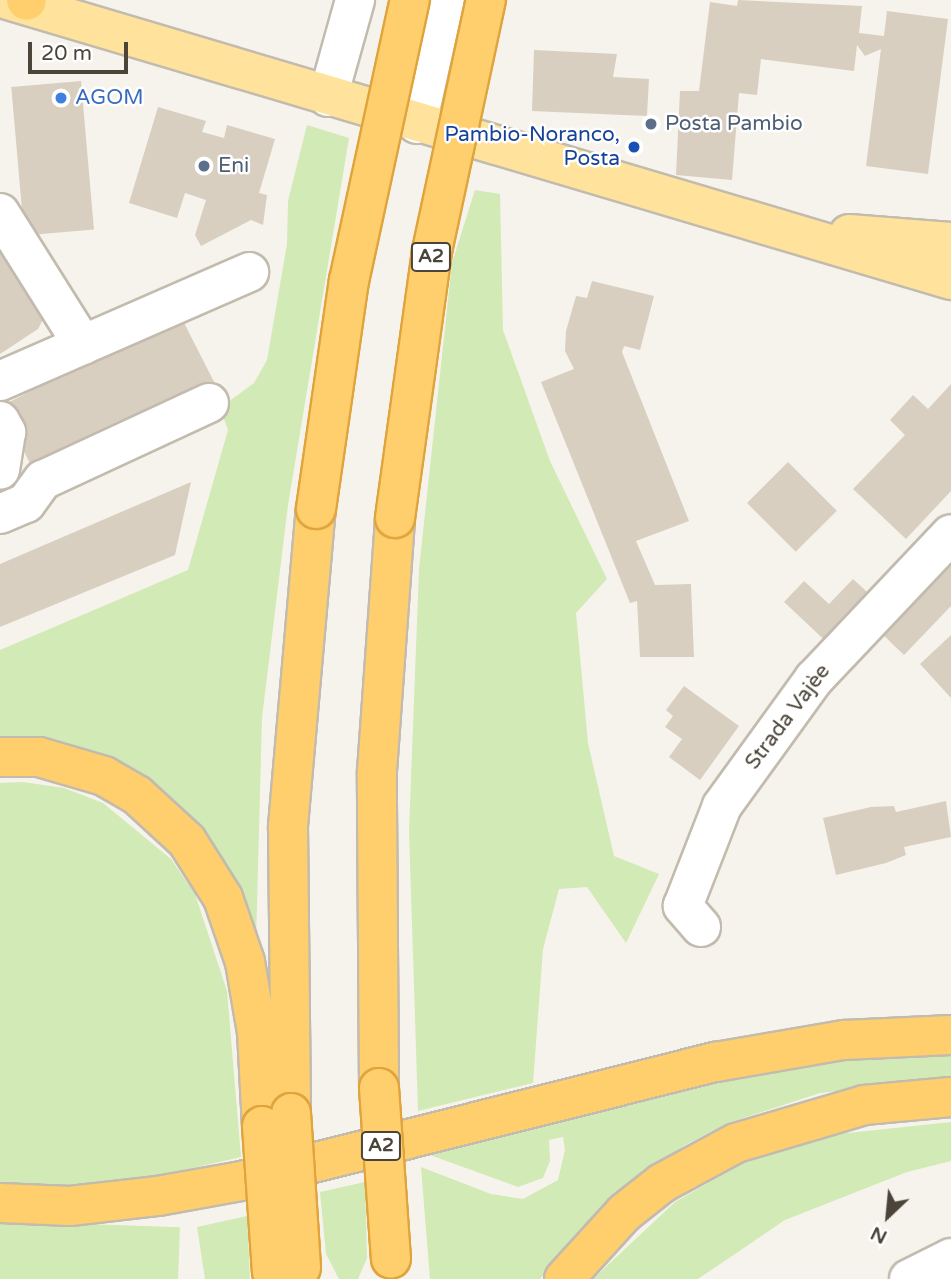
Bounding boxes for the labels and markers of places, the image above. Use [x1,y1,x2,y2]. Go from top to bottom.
place label: AGOM [75,85,144,111]
marker: AGOM [53,90,69,106]
place label: Posta Pambio [665,111,803,137]
marker: Posta Pambio [643,116,659,132]
place label: Pambio-Noranco, Posta [444,122,620,172]
marker: Pambio-Noranco, Posta [626,139,642,155]
place label: Eni [218,153,249,179]
marker: Eni [196,158,212,174]

